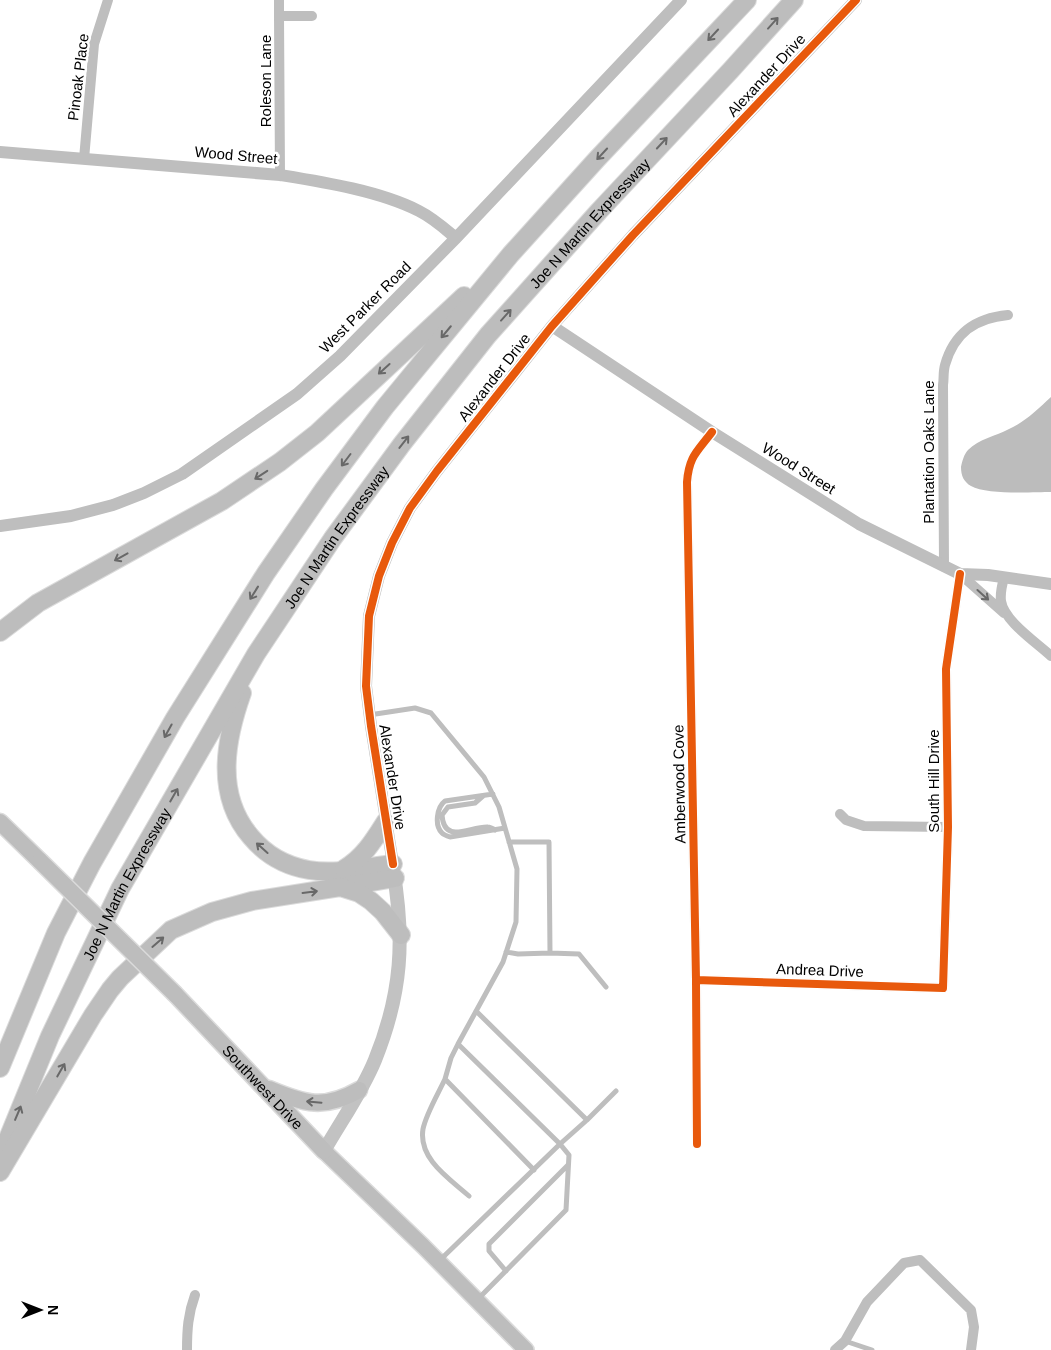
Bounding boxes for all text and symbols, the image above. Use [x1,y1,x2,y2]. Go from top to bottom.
one-way arrow [767,17,778,30]
one-way arrow [707,29,719,42]
street label: Alexander Drive [723,30,809,120]
street label: Pinoak Place [64,33,92,121]
street label: Roleson Lane [257,35,274,127]
one-way arrow [656,137,668,149]
street label: Wood Street [194,143,279,167]
one-way arrow [596,147,608,160]
street label: Joe N Martin Expressway [526,154,653,291]
street label: West Parker Road [316,258,414,356]
one-way arrow [500,308,512,321]
one-way arrow [441,325,452,338]
street label: Alexander Drive [454,330,534,424]
one-way arrow [378,363,391,375]
street label: Plantation Oaks Lane [920,380,937,524]
one-way arrow [399,436,410,449]
street label: Wood Street [759,439,839,498]
one-way arrow [341,453,351,467]
street label: Joe N Martin Expressway [280,462,392,611]
one-way arrow [255,470,269,480]
one-way arrow [114,553,129,562]
one-way arrow [248,586,258,600]
one-way arrow [977,589,990,600]
one-way arrow [162,723,172,738]
street label: Alexander Drive [376,723,410,831]
street label: Amberwood Cove [669,724,689,844]
street label: South Hill Drive [925,729,942,833]
one-way arrow [170,788,180,802]
street label: Joe N Martin Expressway [79,804,174,963]
one-way arrow [256,843,269,854]
one-way arrow [302,887,318,897]
one-way arrow [152,936,165,947]
street label: Andrea Drive [776,960,864,980]
street label: Southwest Drive [219,1041,307,1132]
one-way arrow [56,1064,66,1078]
one-way arrow [306,1097,322,1107]
one-way arrow [14,1106,23,1121]
north arrow [15,1285,65,1335]
text: N [45,1305,61,1315]

